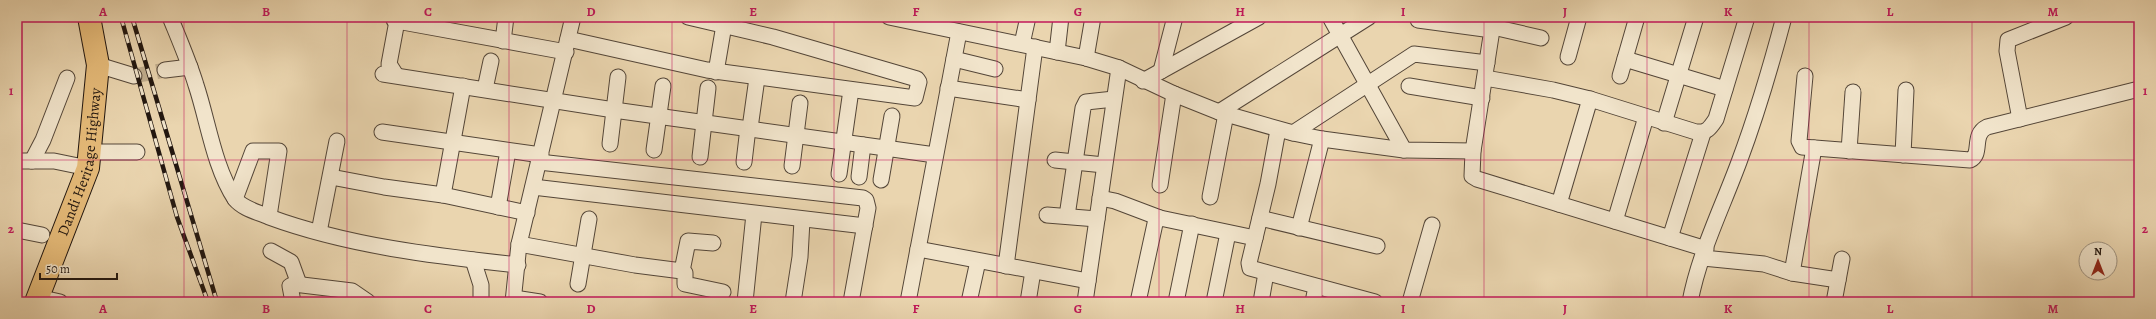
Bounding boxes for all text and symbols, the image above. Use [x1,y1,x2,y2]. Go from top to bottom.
text: A [98,3,108,20]
text: B [262,3,270,20]
text: C [424,3,432,20]
text: D [586,3,596,20]
text: E [749,3,757,20]
text: F [913,3,920,20]
text: G [1074,3,1082,20]
text: H [1235,3,1245,20]
text: I [1401,3,1406,20]
text: J [1563,3,1567,20]
text: K [1724,3,1733,20]
text: L [1887,3,1894,20]
text: M [2048,3,2059,20]
text: 1 [9,82,14,99]
text: 1 [2143,82,2148,99]
street label: Dandi Heritage Highway [53,87,106,239]
text: 2 [8,220,15,237]
text: 2 [2142,220,2149,237]
north arrow [2078,241,2118,281]
text: N [2094,244,2102,259]
scale bar [40,255,117,281]
text: 50 m [46,261,70,277]
text: A [98,300,108,317]
text: B [262,300,270,317]
text: C [424,300,432,317]
text: D [586,300,596,317]
text: E [749,300,757,317]
text: F [913,300,920,317]
text: G [1074,300,1082,317]
text: H [1235,300,1245,317]
text: I [1401,300,1406,317]
text: J [1563,300,1567,317]
text: K [1724,300,1733,317]
text: L [1887,300,1894,317]
text: M [2048,300,2059,317]

